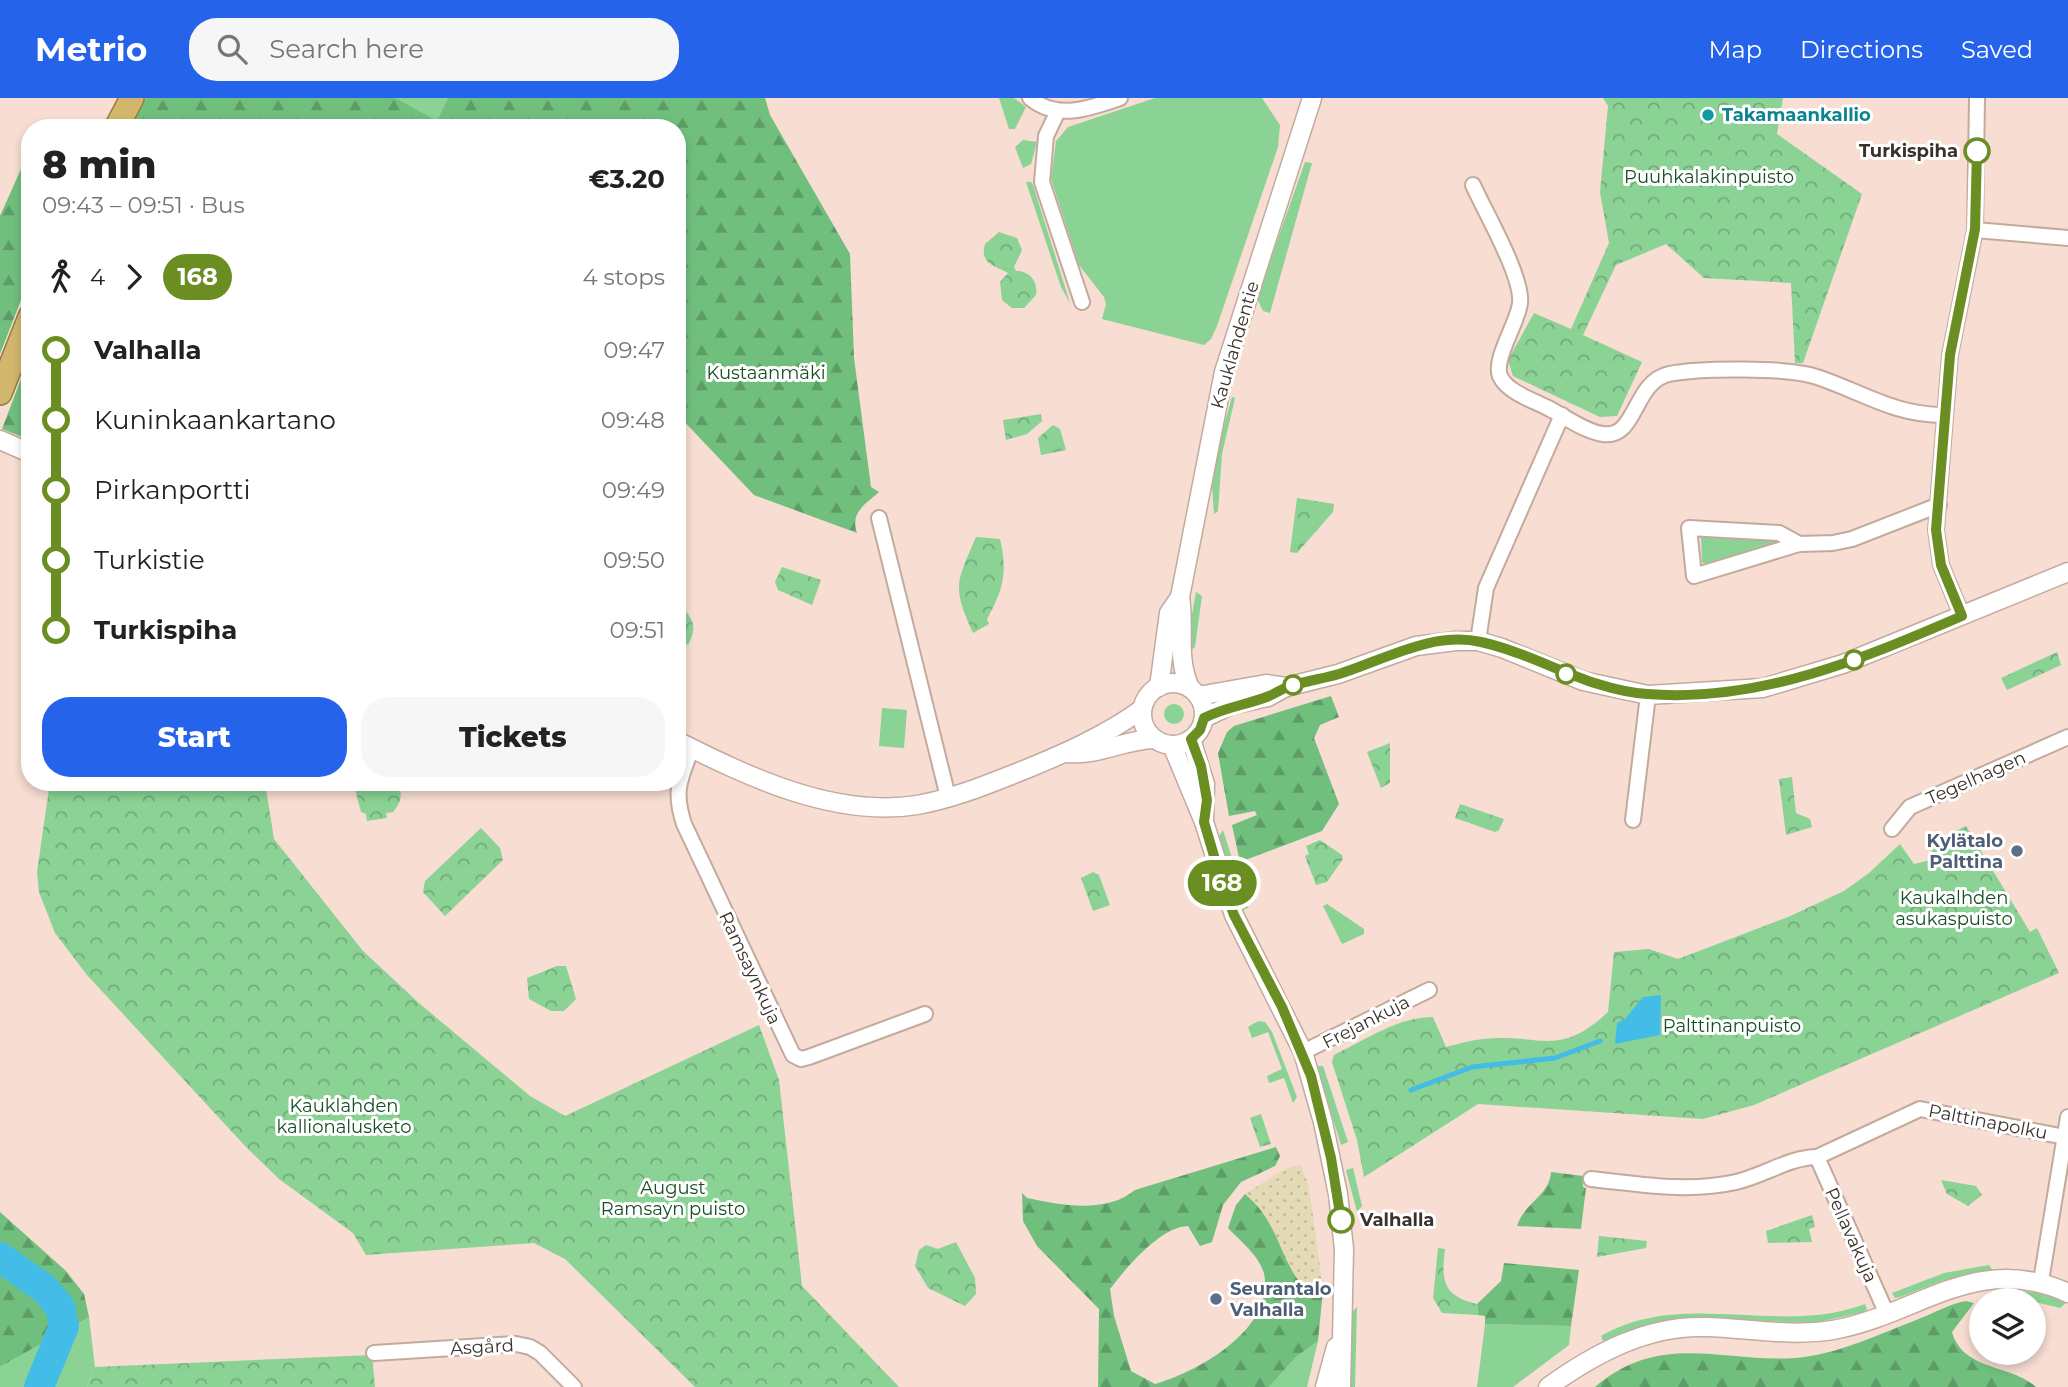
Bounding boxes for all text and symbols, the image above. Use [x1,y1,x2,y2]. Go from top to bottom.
search box [189,18,679,81]
text: Metrio [35,29,147,69]
icon: search [213,30,251,68]
text: Search here [269,33,424,65]
text: Map [1709,35,1762,64]
text: Directions [1800,35,1923,64]
text: Saved [1961,35,2033,64]
place label: Takamaankallio [1722,104,1871,126]
marker: Takamaankallio [1700,107,1716,123]
marker: Turkispiha [1964,138,1990,164]
place label: Turkispiha [1859,140,1958,162]
text: 8 min [42,141,157,188]
text: €3.20 [588,163,665,195]
park label: Puuhkalakinpuisto [1624,166,1794,188]
text: 09:43 – 09:51 · Bus [42,191,245,219]
icon: walk [42,258,80,296]
icon: forward [115,258,153,296]
text: 168 [177,262,218,291]
text: 4 [90,263,105,291]
text: 4 stops [582,263,665,291]
street label: Kauklahdentie [1206,278,1264,411]
text: Valhalla [94,334,202,366]
text: 09:47 [603,336,665,364]
park label: Kustaanmäki [706,362,826,384]
text: Kuninkaankartano [94,404,336,436]
text: 09:48 [601,406,665,434]
text: Pirkanportti [94,474,251,506]
text: 09:49 [602,476,665,504]
text: Turkistie [94,544,205,576]
text: 09:50 [603,546,665,574]
text: Turkispiha [94,614,237,646]
text: 09:51 [610,616,665,644]
unlabelled marker [1844,650,1864,670]
unlabelled marker [1556,664,1576,684]
unlabelled marker [1283,675,1303,695]
button: Start [42,697,347,777]
button: Tickets [361,697,665,777]
street label: Tegelhagen [1923,746,2029,810]
place label: Kylätalo Palttina [1927,830,2003,873]
marker: Kylätalo Palttina [2009,843,2025,859]
line badge: 168 [1182,860,1262,906]
text: 168 [1202,868,1242,897]
park label: Kaukalhden asukaspuisto [1895,887,2013,930]
street label: Ramsaynkuja [714,908,786,1028]
street label: Frejankuja [1319,991,1413,1053]
park label: Palttinanpuisto [1663,1015,1801,1037]
park label: Kauklahden kallionalusketo [276,1095,412,1138]
street label: Palttinapolku [1927,1100,2049,1144]
park label: August Ramsayn puisto [601,1177,745,1220]
street label: Pellavakuja [1820,1184,1882,1286]
marker: Valhalla [1328,1207,1354,1233]
place label: Valhalla [1359,1209,1434,1231]
place label: Seurantalo Valhalla [1229,1278,1332,1321]
map controls [1969,1288,2046,1365]
button: layers [1969,1288,2046,1365]
marker: Seurantalo Valhalla [1208,1291,1224,1307]
street label: Asgård [450,1334,514,1360]

